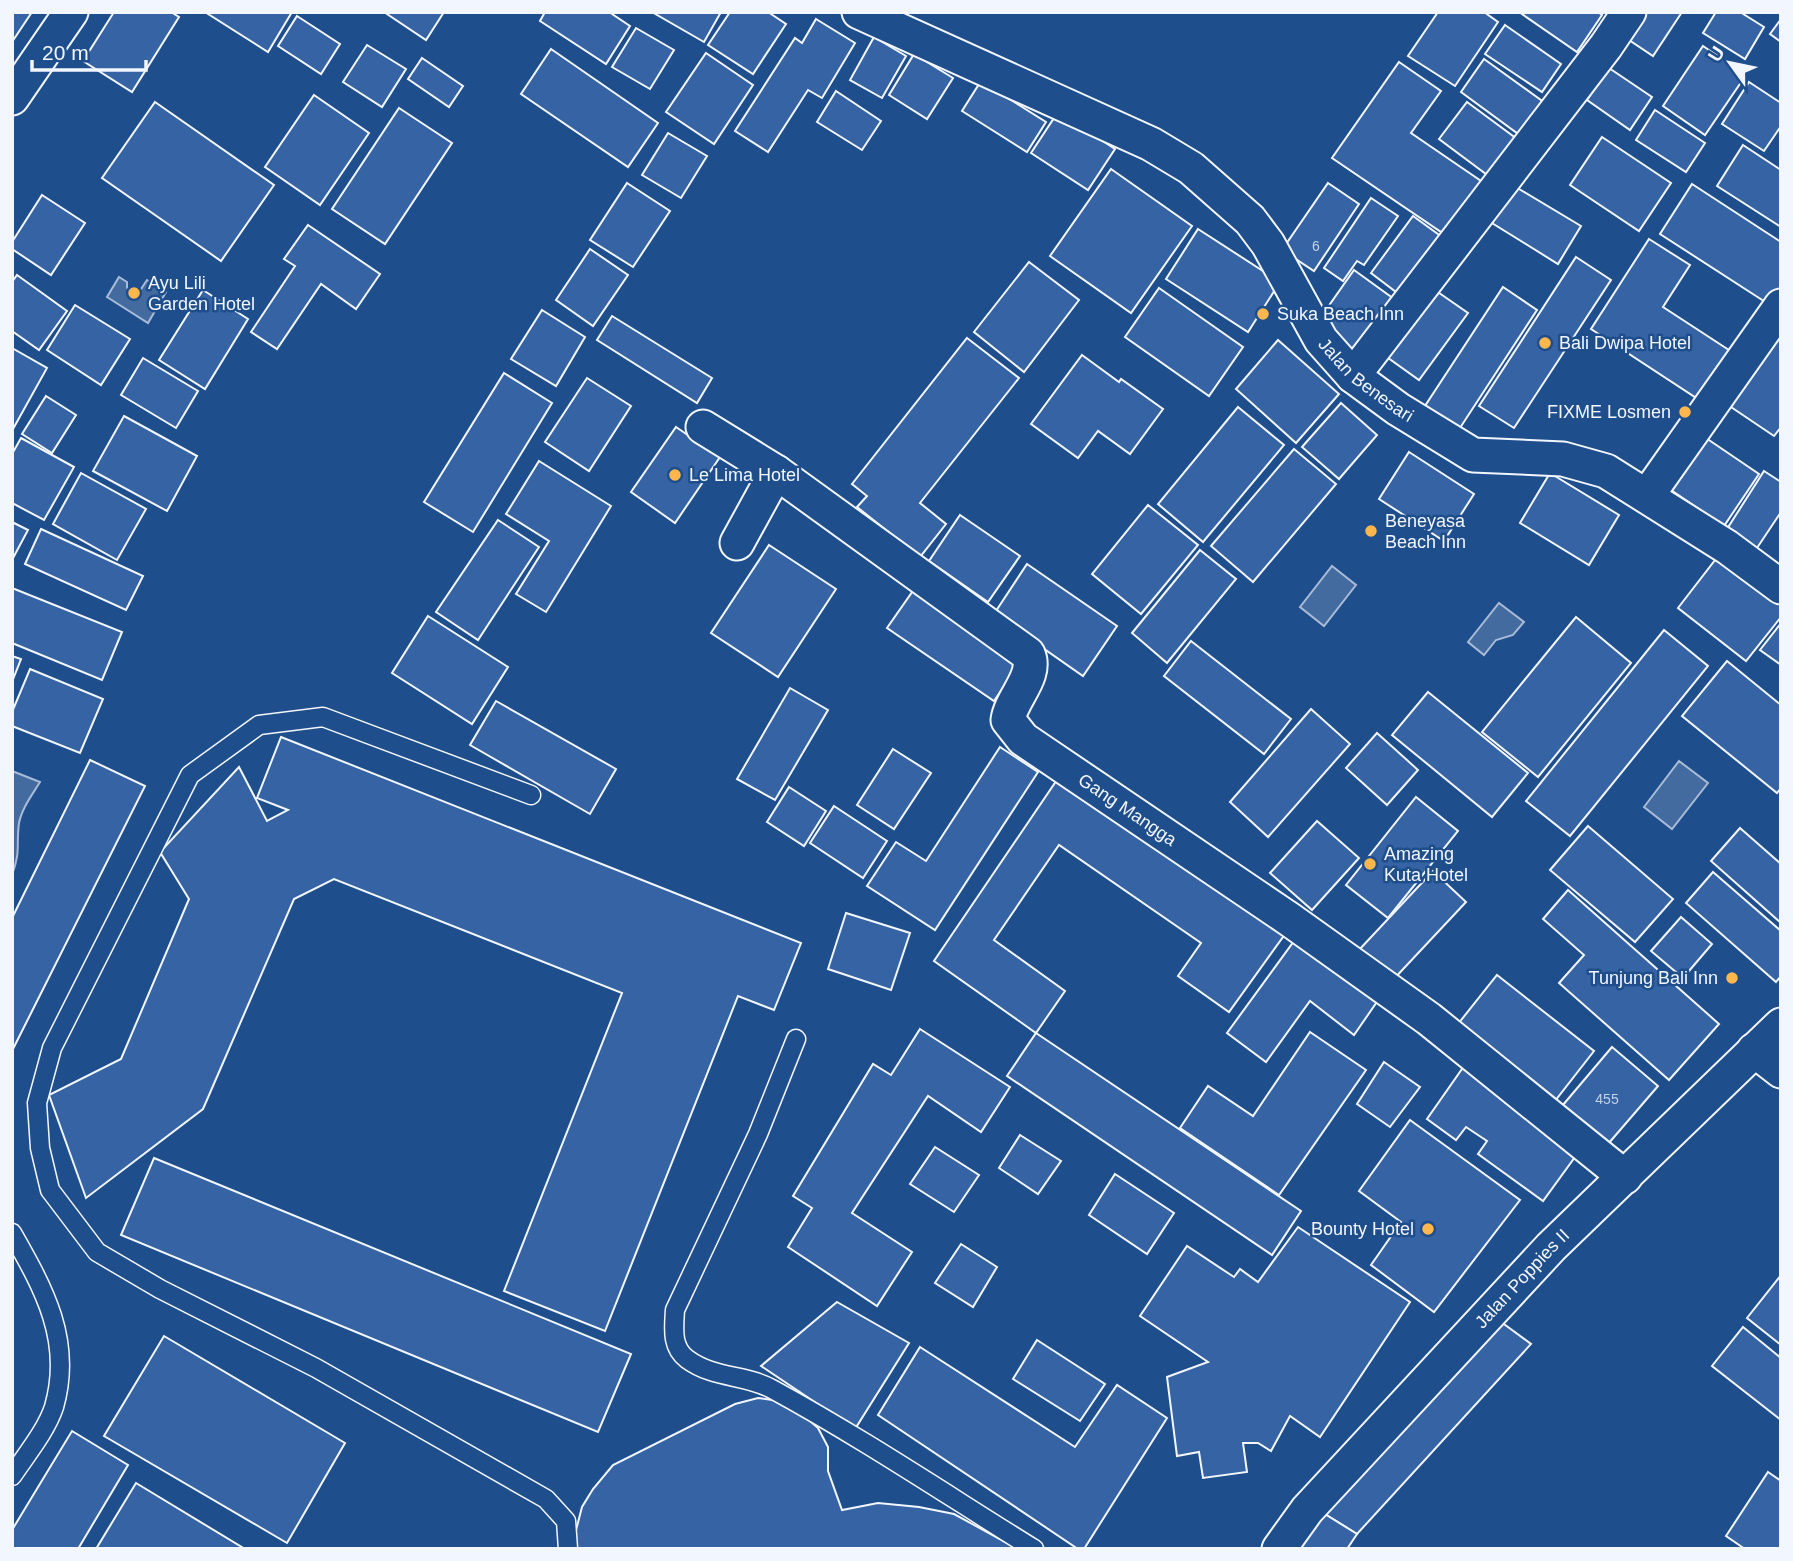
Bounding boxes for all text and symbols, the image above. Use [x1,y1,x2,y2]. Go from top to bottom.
scale bar [32,28,145,72]
north arrow [1695,28,1765,98]
text: 20 m [42,41,89,64]
text: U [1704,43,1729,65]
house number: 6 [1312,238,1320,254]
place label: Ayu Lili Garden Hotel [148,273,255,314]
marker: Ayu Lili Garden Hotel [126,285,142,301]
place label: Suka Beach Inn [1277,304,1404,324]
marker: Suka Beach Inn [1255,306,1271,322]
place label: Bali Dwipa Hotel [1559,333,1691,353]
street label: Jalan Benesari [1314,334,1417,426]
marker: Bali Dwipa Hotel [1537,335,1553,351]
place label: FIXME Losmen [1547,402,1671,422]
marker: FIXME Losmen [1677,404,1693,420]
place label: Le Lima Hotel [689,465,800,485]
marker: Le Lima Hotel [667,467,683,483]
place label: Beneyasa Beach Inn [1385,511,1466,552]
marker: Beneyasa Beach Inn [1363,523,1379,539]
street label: Gang Mangga [1075,769,1181,851]
place label: Amazing Kuta Hotel [1384,844,1468,885]
marker: Amazing Kuta Hotel [1362,856,1378,872]
place label: Tunjung Bali Inn [1589,968,1718,988]
marker: Tunjung Bali Inn [1724,970,1740,986]
house number: 455 [1595,1091,1619,1107]
place label: Bounty Hotel [1311,1219,1414,1239]
marker: Bounty Hotel [1420,1221,1436,1237]
street label: Jalan Poppies II [1471,1225,1573,1332]

